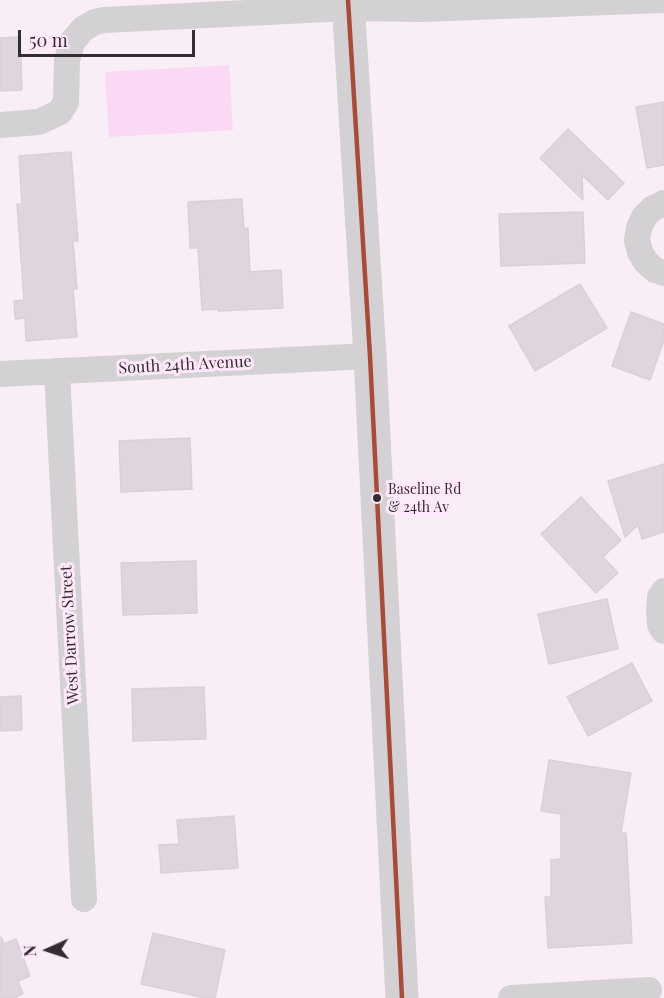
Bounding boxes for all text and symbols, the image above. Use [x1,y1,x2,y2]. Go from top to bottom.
scale bar [21,18,198,56]
text: 50 m [29,28,68,52]
street label: South 24th Avenue [118,352,252,378]
place label: Baseline Rd & 24th Av [388,482,461,514]
marker: Baseline Rd & 24th Av [371,492,383,504]
street label: West Darrow Street [57,565,83,705]
north arrow [18,920,78,980]
text: N [19,945,40,957]

